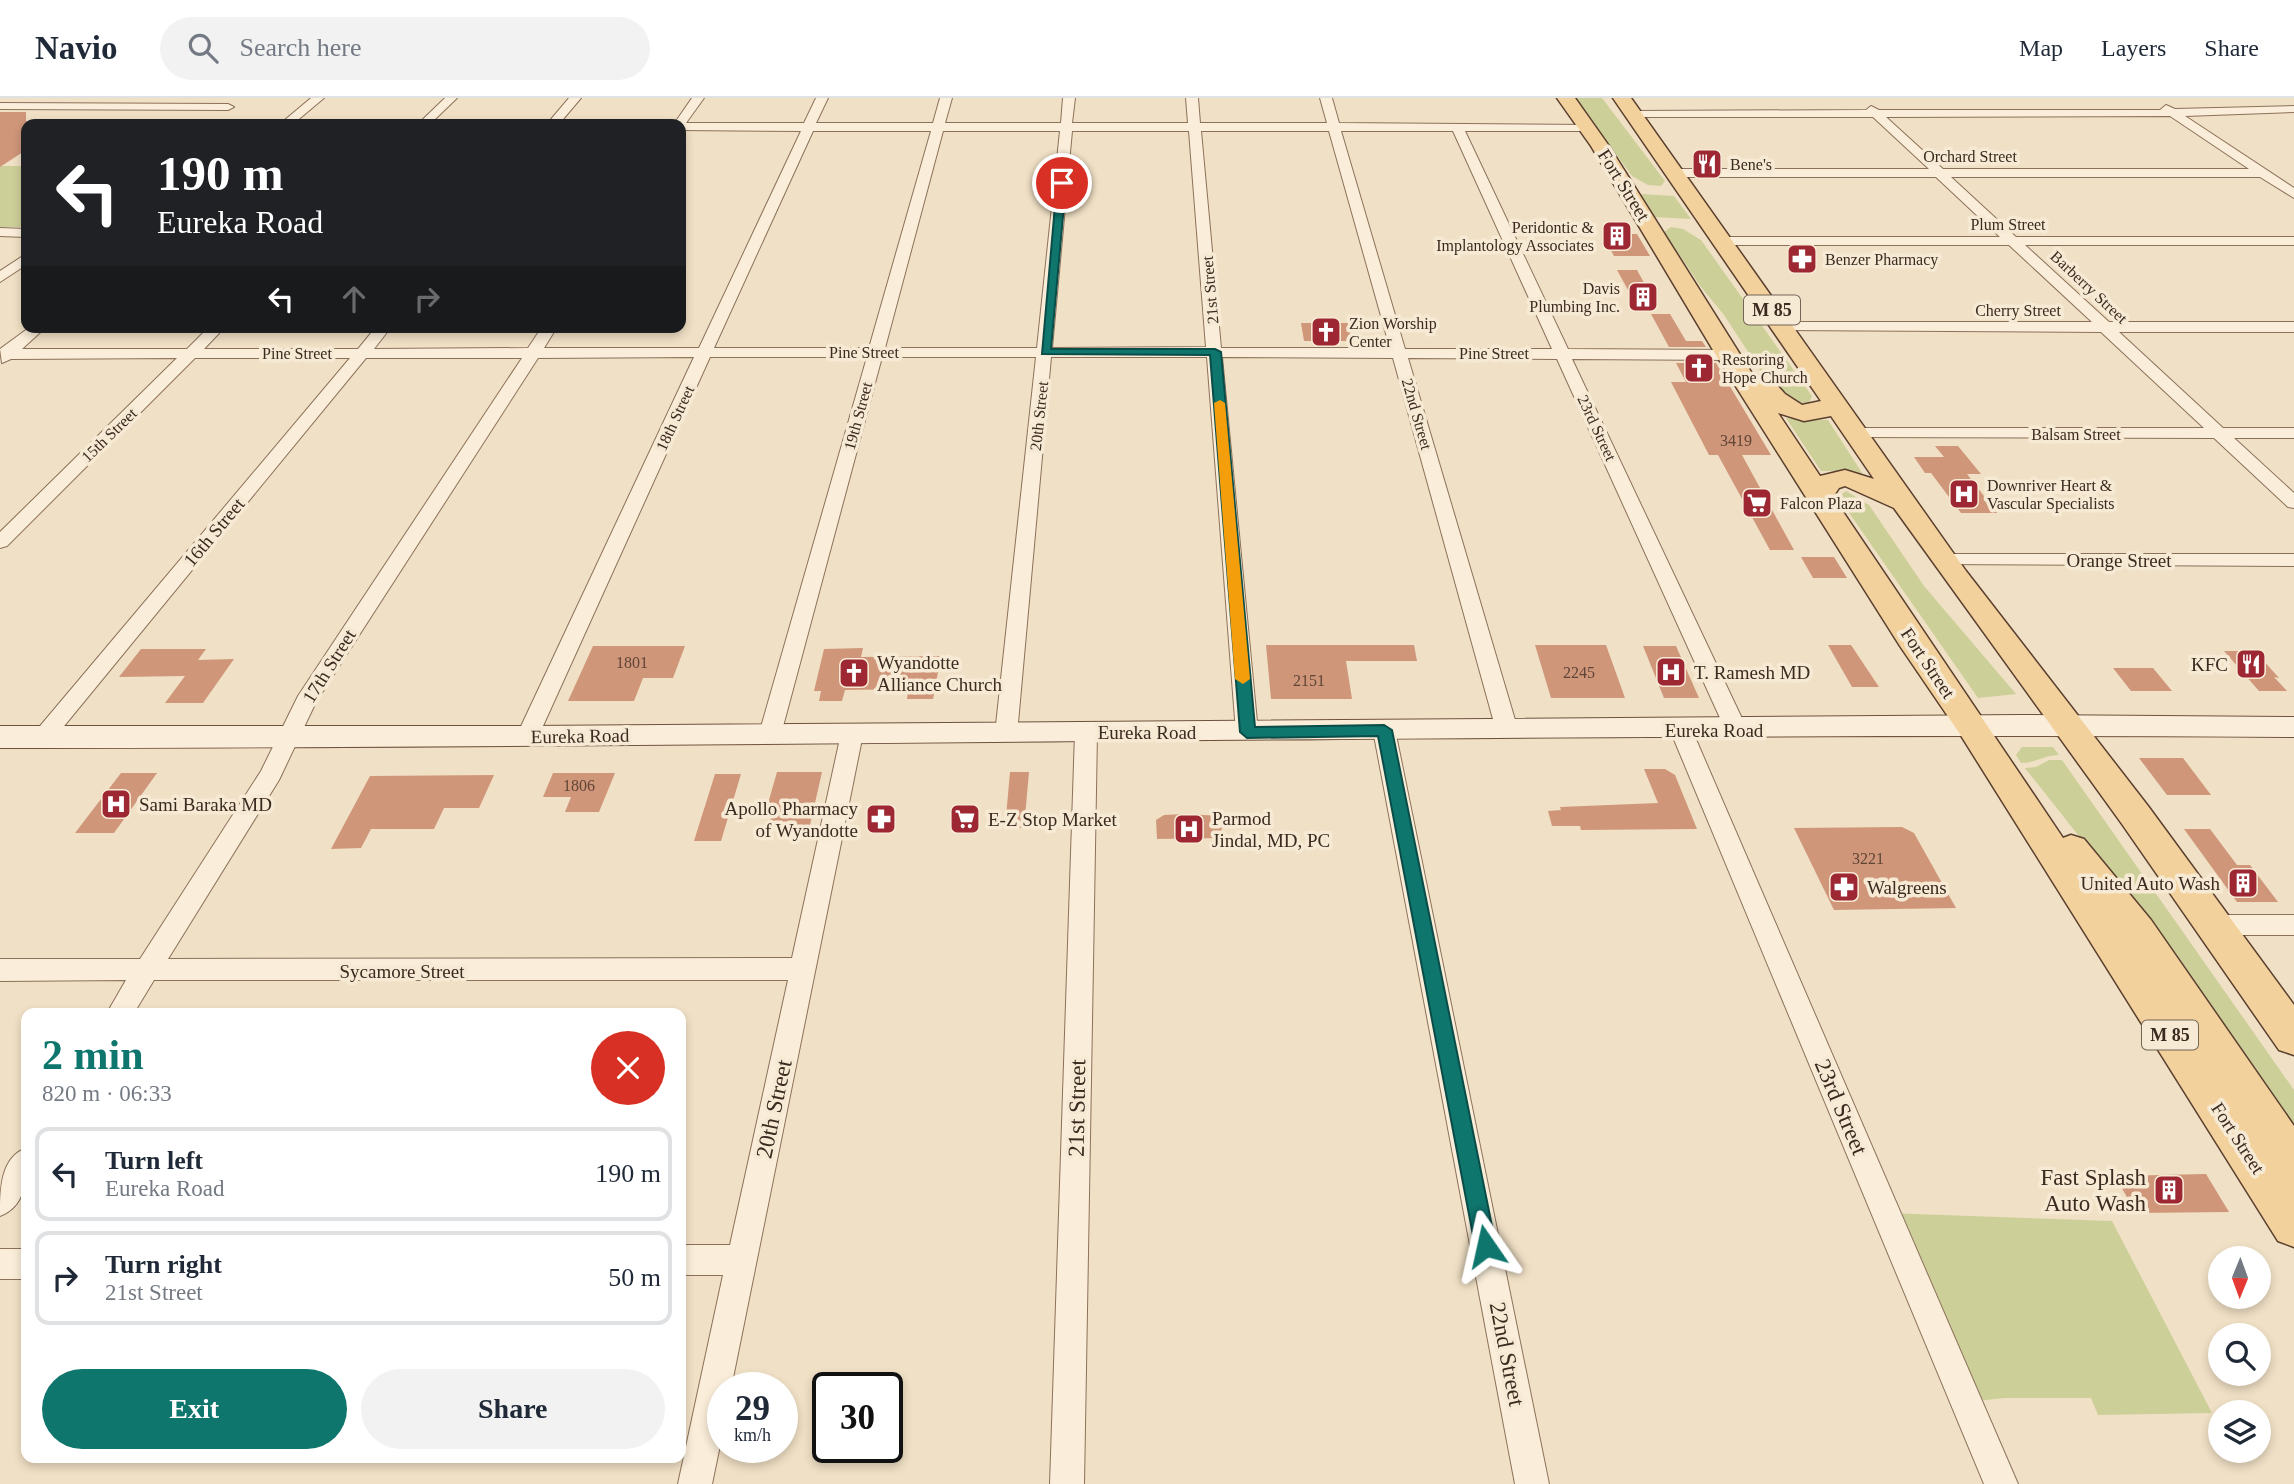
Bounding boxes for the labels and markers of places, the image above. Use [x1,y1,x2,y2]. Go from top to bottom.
restaurant icon: Bene's [1690,147,1724,181]
pin [1032,153,1092,213]
place label: Bene's [1730,156,1772,173]
place label: Peridontic & Implantology Associates [1436,219,1595,255]
building icon: Peridontic & Implantology Associates [1600,219,1634,253]
pharmacy icon: Benzer Pharmacy [1785,242,1819,276]
place label: Benzer Pharmacy [1825,251,1938,269]
place label: Davis Plumbing Inc. [1529,280,1620,316]
building icon: Davis Plumbing Inc. [1626,280,1660,314]
church icon: Zion Worship Center [1309,315,1343,349]
place label: Zion Worship Center [1349,315,1437,350]
church icon: Restoring Hope Church [1682,351,1716,385]
place label: Restoring Hope Church [1722,351,1808,387]
hospital icon: Downriver Heart & Vascular Specialists [1947,477,1981,511]
place label: Downriver Heart & Vascular Specialists [1987,477,2115,513]
supermarket icon: Falcon Plaza [1740,486,1774,520]
place label: Falcon Plaza [1780,495,1862,512]
restaurant icon: KFC [2234,647,2268,681]
place label: Wyandotte Alliance Church [877,652,1003,695]
place label: KFC [2191,654,2228,675]
hospital icon: T. Ramesh MD [1654,655,1688,689]
church icon: Wyandotte Alliance Church [837,656,871,690]
place label: T. Ramesh MD [1694,662,1810,683]
hospital icon: Sami Baraka MD [99,787,133,821]
place label: Sami Baraka MD [139,794,272,815]
place label: Apollo Pharmacy of Wyandotte [724,798,858,841]
pharmacy icon: Apollo Pharmacy of Wyandotte [864,802,898,836]
supermarket icon: E-Z Stop Market [948,802,982,836]
place label: Parmod Jindal, MD, PC [1212,808,1330,851]
place label: E-Z Stop Market [988,809,1117,830]
hospital icon: Parmod Jindal, MD, PC [1172,812,1206,846]
building icon: United Auto Wash [2226,866,2260,900]
pharmacy icon: Walgreens [1827,870,1861,904]
place label: United Auto Wash [2080,873,2220,894]
place label: Walgreens [1867,877,1947,898]
place label: Fast Splash Auto Wash [2041,1165,2146,1216]
building icon: Fast Splash Auto Wash [2152,1173,2186,1207]

